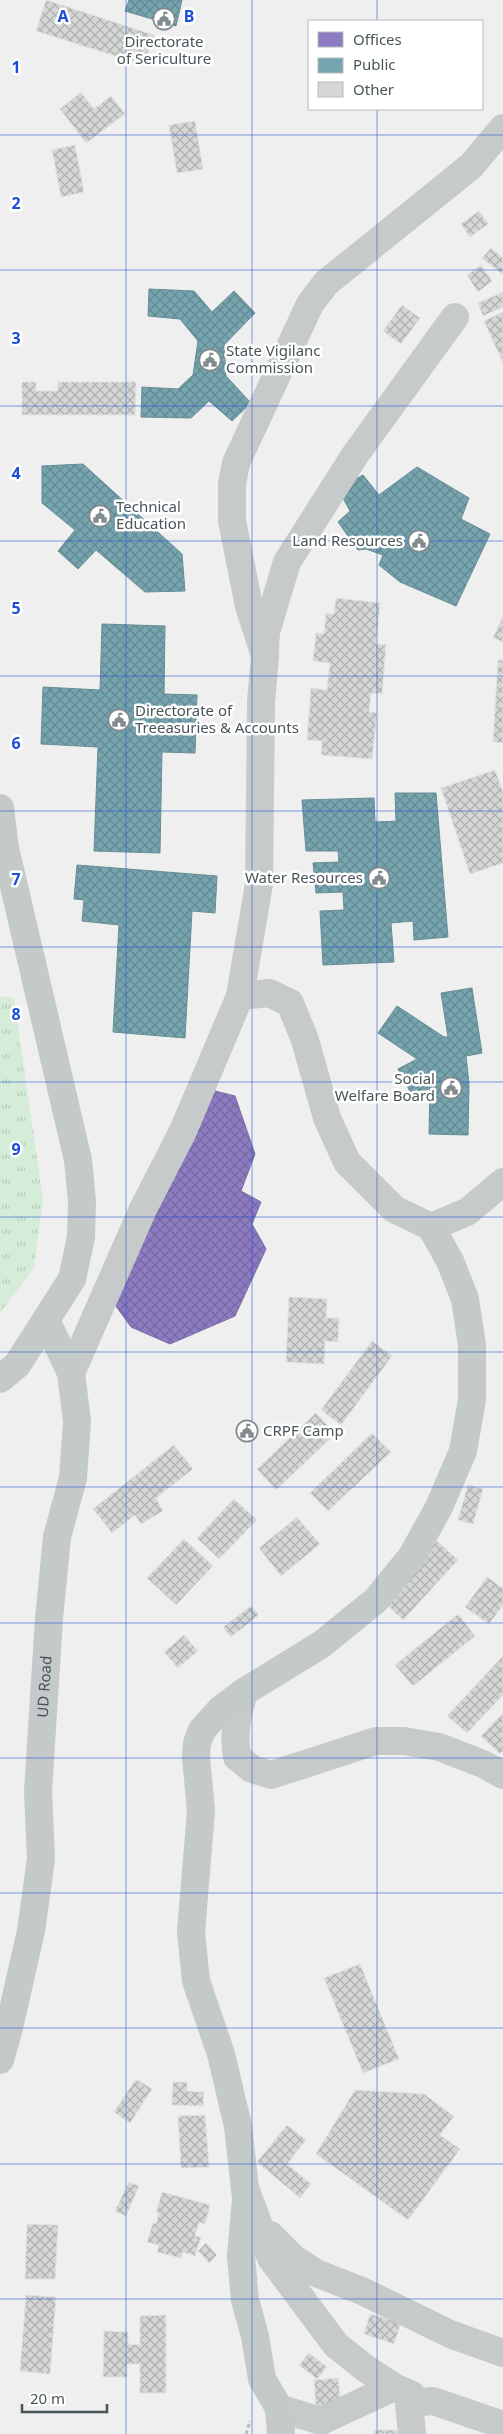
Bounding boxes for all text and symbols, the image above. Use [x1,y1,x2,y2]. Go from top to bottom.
text: A [57,5,69,27]
text: B [184,5,194,27]
public building icon: Directorate of Sericulture [152,7,176,31]
legend [308,20,483,110]
text: Offices [353,29,402,49]
place label: Directorate of Sericulture [117,31,211,68]
text: Public [353,54,396,74]
text: 1 [11,56,21,78]
text: Other [353,79,394,99]
text: 2 [11,192,21,214]
text: 3 [11,327,21,349]
place label: State Vigilanc Commission [226,340,321,377]
public building icon: State Vigilanc Commission [198,348,222,372]
text: 4 [11,462,21,484]
place label: Technical Education [116,496,186,533]
public building icon: Technical Education [88,504,112,528]
public building icon: Land Resources [407,529,431,553]
place label: Land Resources [292,530,403,550]
text: 5 [11,597,21,619]
place label: Directorate of Treeasuries & Accounts [135,700,299,737]
public building icon: Directorate of Treeasuries & Accounts [107,708,131,732]
text: 6 [11,732,21,754]
public building icon: Water Resources [367,866,391,890]
place label: Water Resources [245,867,363,887]
text: 7 [11,868,21,890]
text: 8 [11,1003,21,1025]
place label: Social Welfare Board [335,1068,435,1105]
public building icon: Social Welfare Board [439,1076,463,1100]
text: 9 [11,1138,21,1160]
public building icon: CRPF Camp [235,1419,259,1443]
place label: CRPF Camp [263,1420,344,1440]
street label: UD Road [32,1655,56,1718]
scale bar [22,2382,108,2414]
text: 20 m [30,2388,65,2408]

